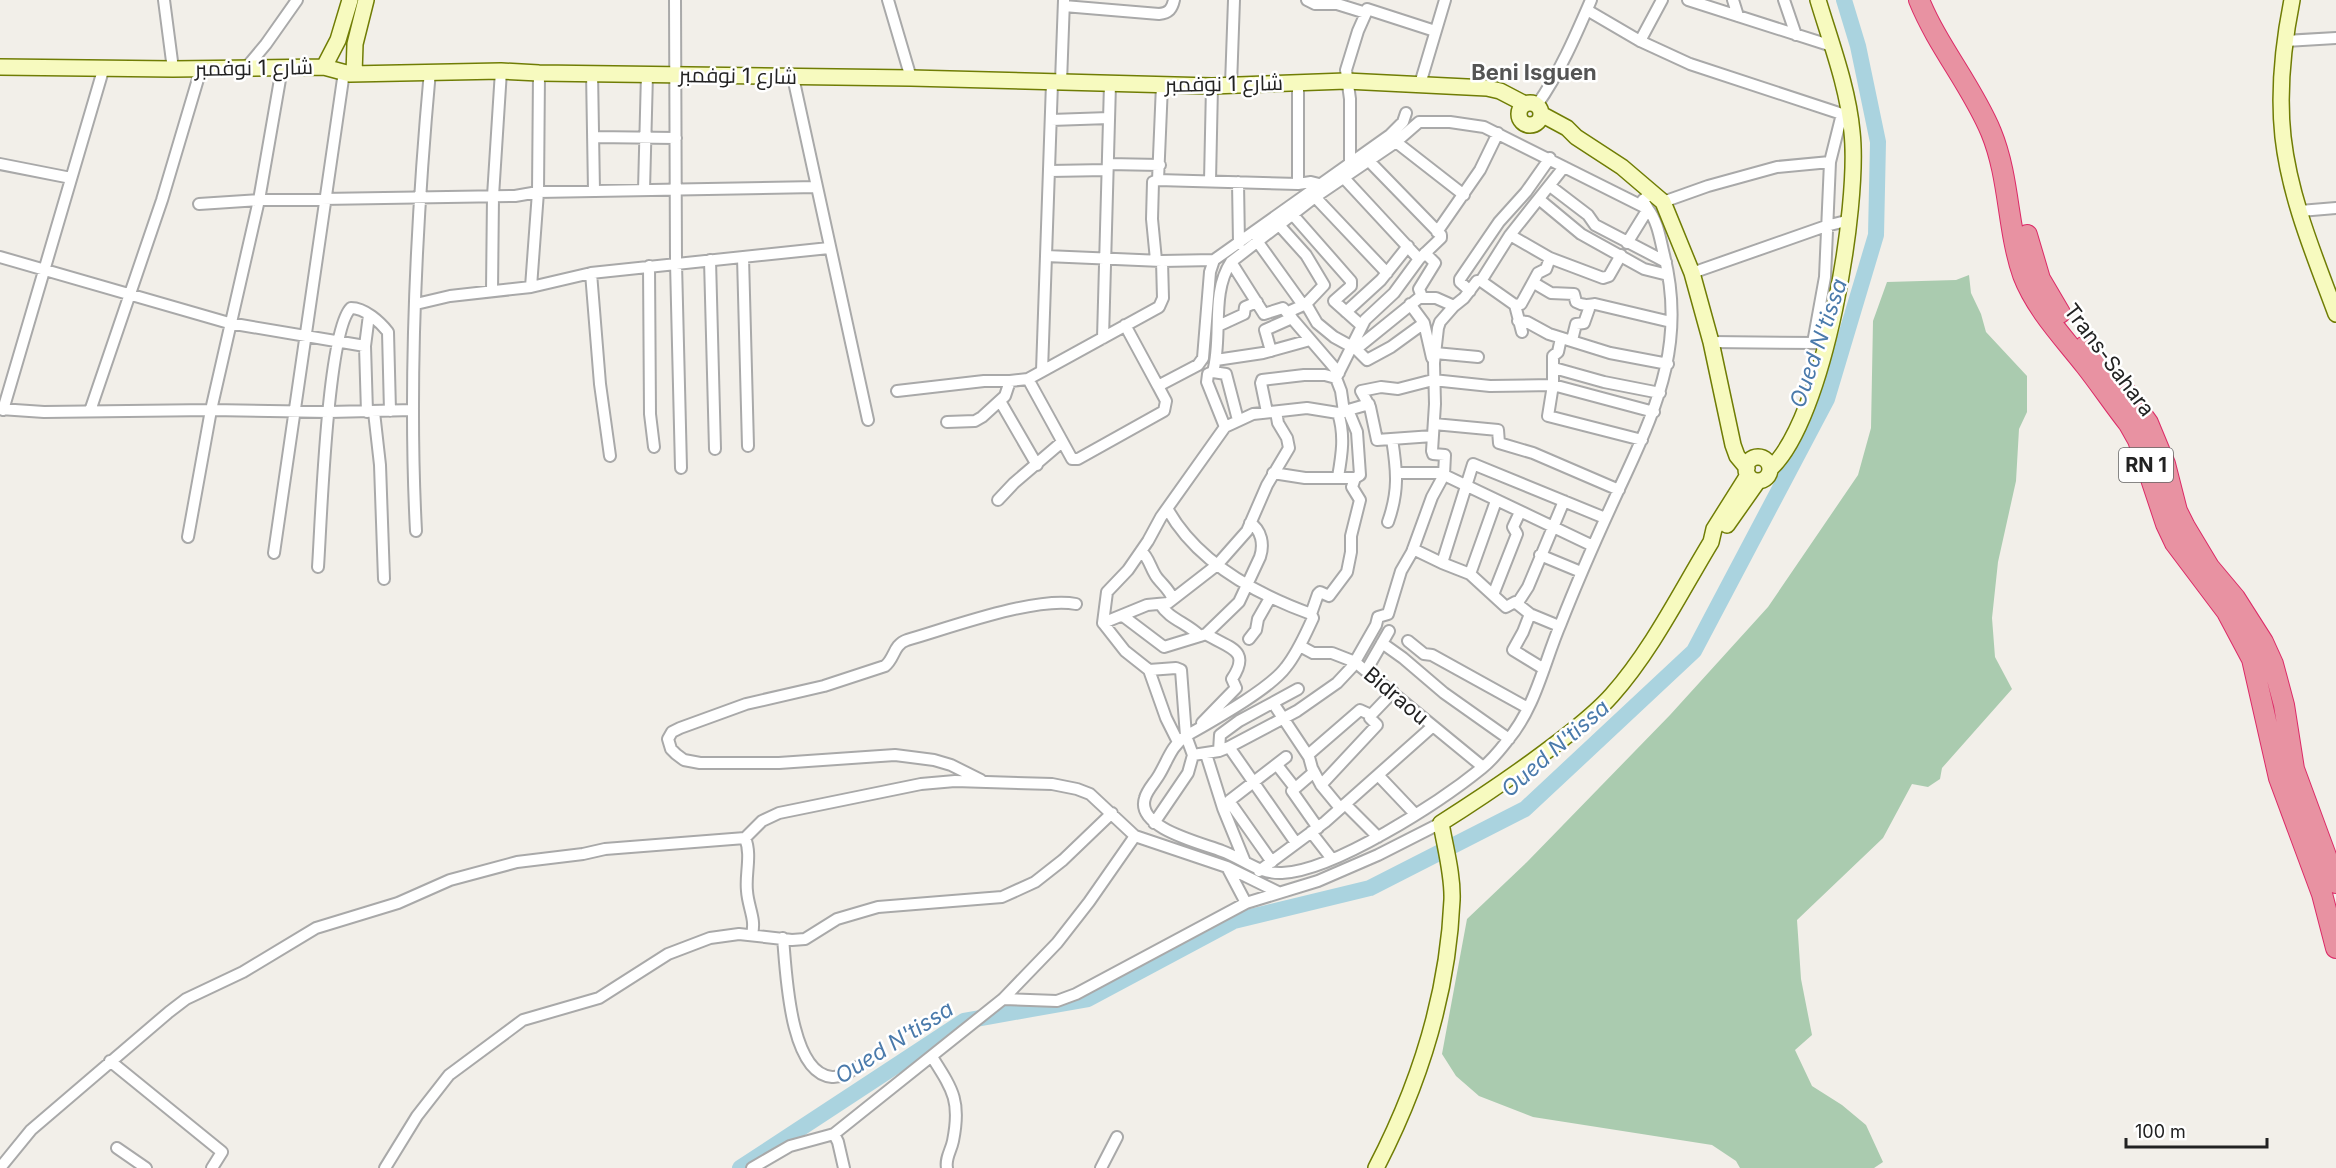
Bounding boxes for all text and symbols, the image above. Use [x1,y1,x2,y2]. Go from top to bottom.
street label: شارع 1 نوفمبر [194,54,313,83]
district label: Beni Isguen [1471,59,1597,85]
street label: شارع 1 نوفمبر [678,62,797,91]
street label: شارع 1 نوفمبر [1164,70,1283,99]
water label: Oued N'tissa [1784,275,1852,411]
street label: Trans-Sahara [2059,299,2160,421]
road number: RN 1 [2119,448,2173,482]
street label: Bidraou [1359,661,1434,730]
water label: Oued N'tissa [1496,694,1614,802]
water label: Oued N'tissa [830,995,958,1089]
scale bar [2126,1111,2267,1149]
text: 100 m [2135,1121,2186,1142]

